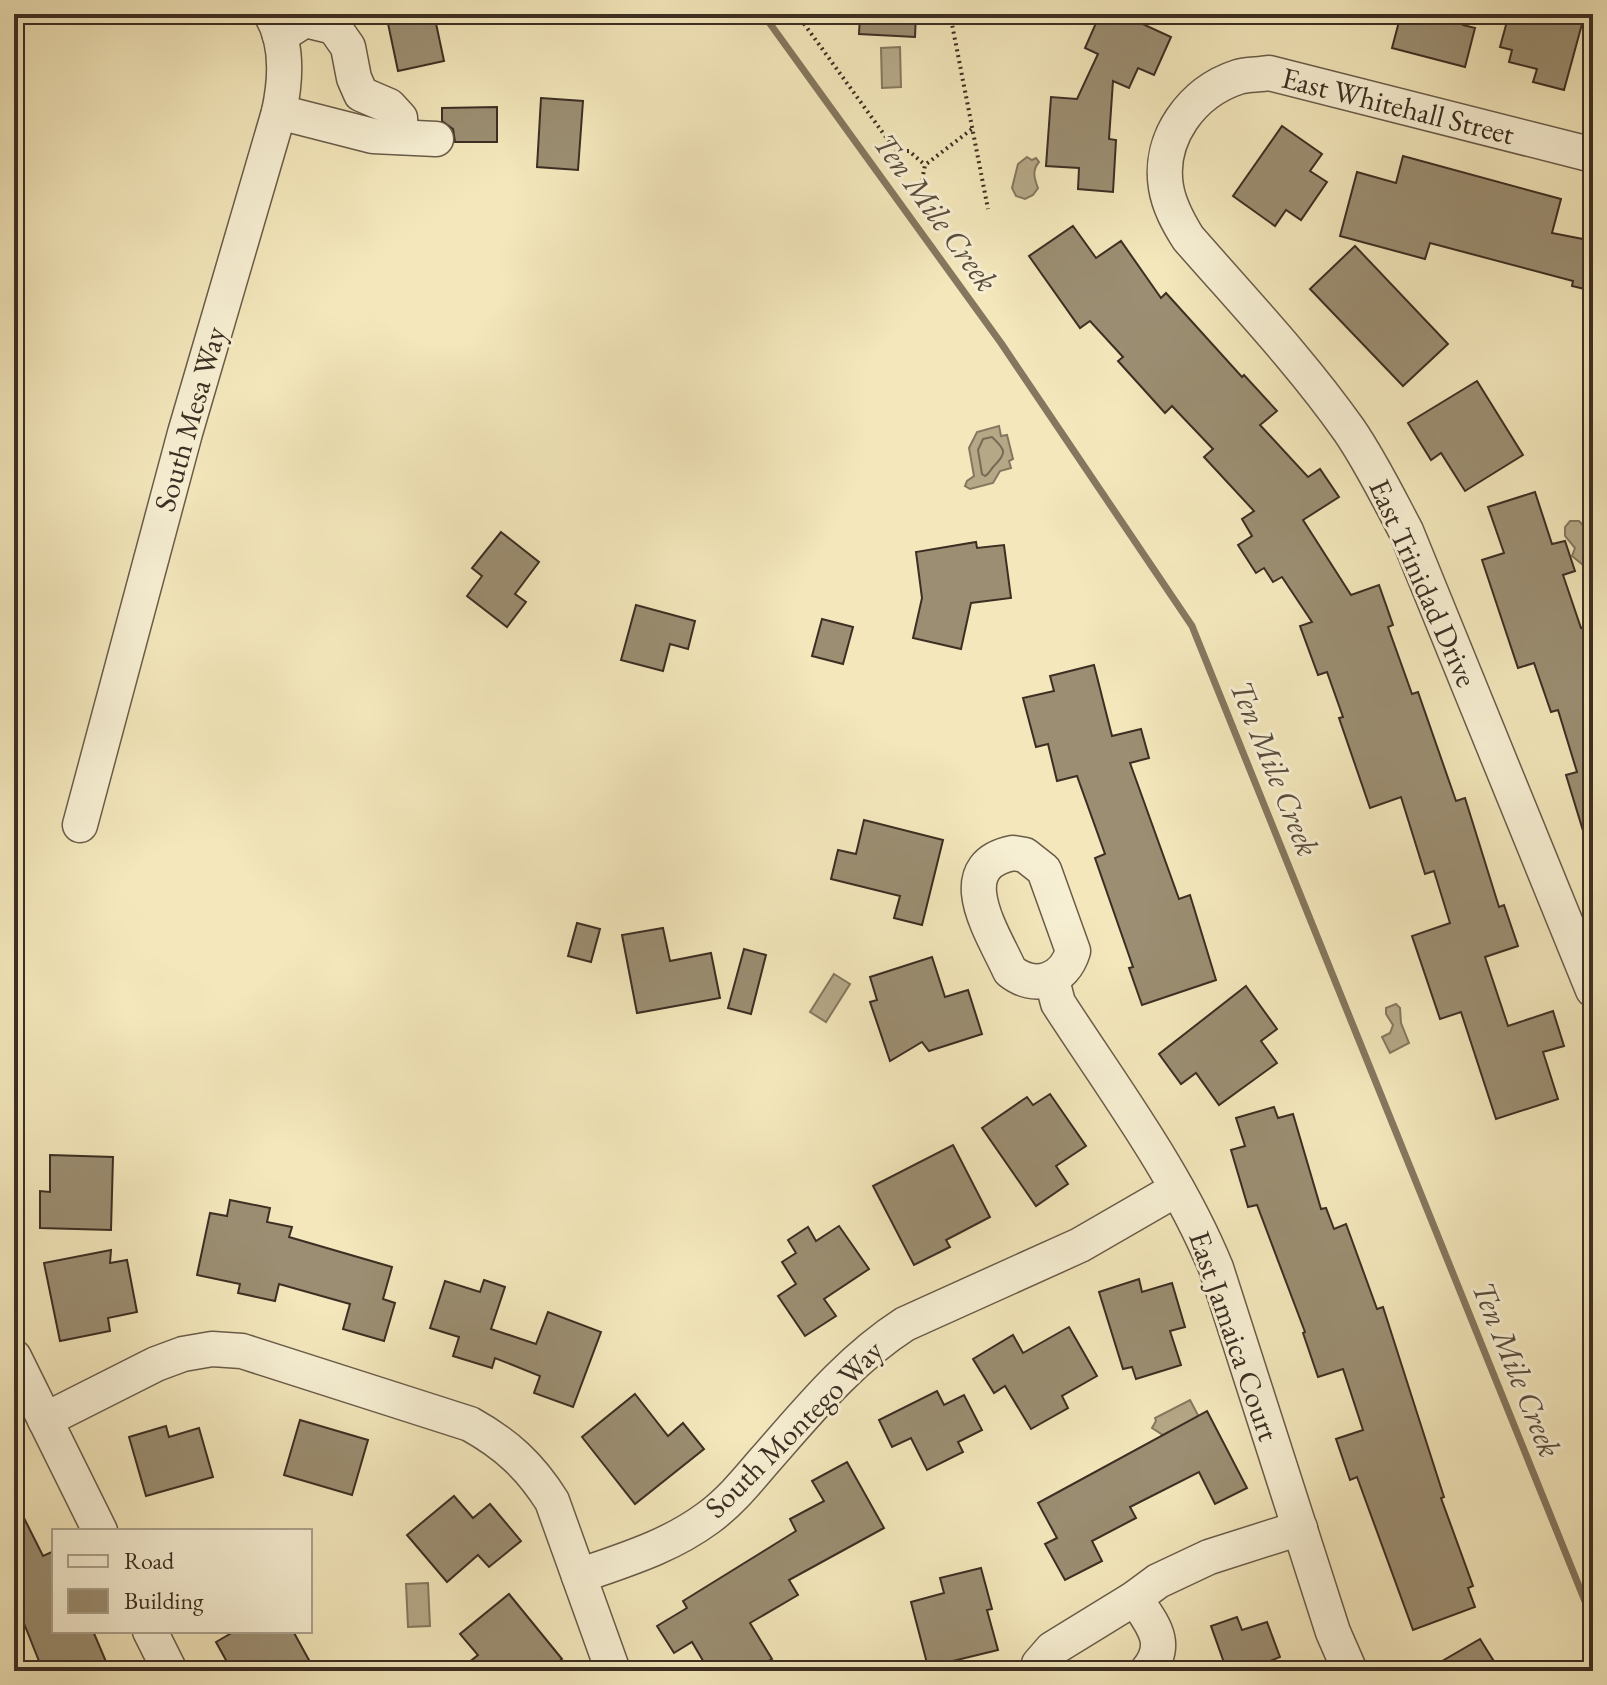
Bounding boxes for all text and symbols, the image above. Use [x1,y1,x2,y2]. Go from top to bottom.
street label: East Whitehall Street [1278,58,1519,153]
water label: Ten Mile Creek [864,124,1008,300]
street label: South Mesa Way [145,321,235,516]
street label: East Trinidad Drive [1360,473,1487,693]
water label: Ten Mile Creek [1221,674,1330,863]
street label: East Jamaica Court [1180,1226,1289,1446]
water label: Ten Mile Creek [1463,1275,1572,1464]
street label: South Montego Way [696,1330,892,1526]
legend [52,1529,312,1633]
text: Road [124,1545,175,1576]
text: Building [124,1585,204,1616]

